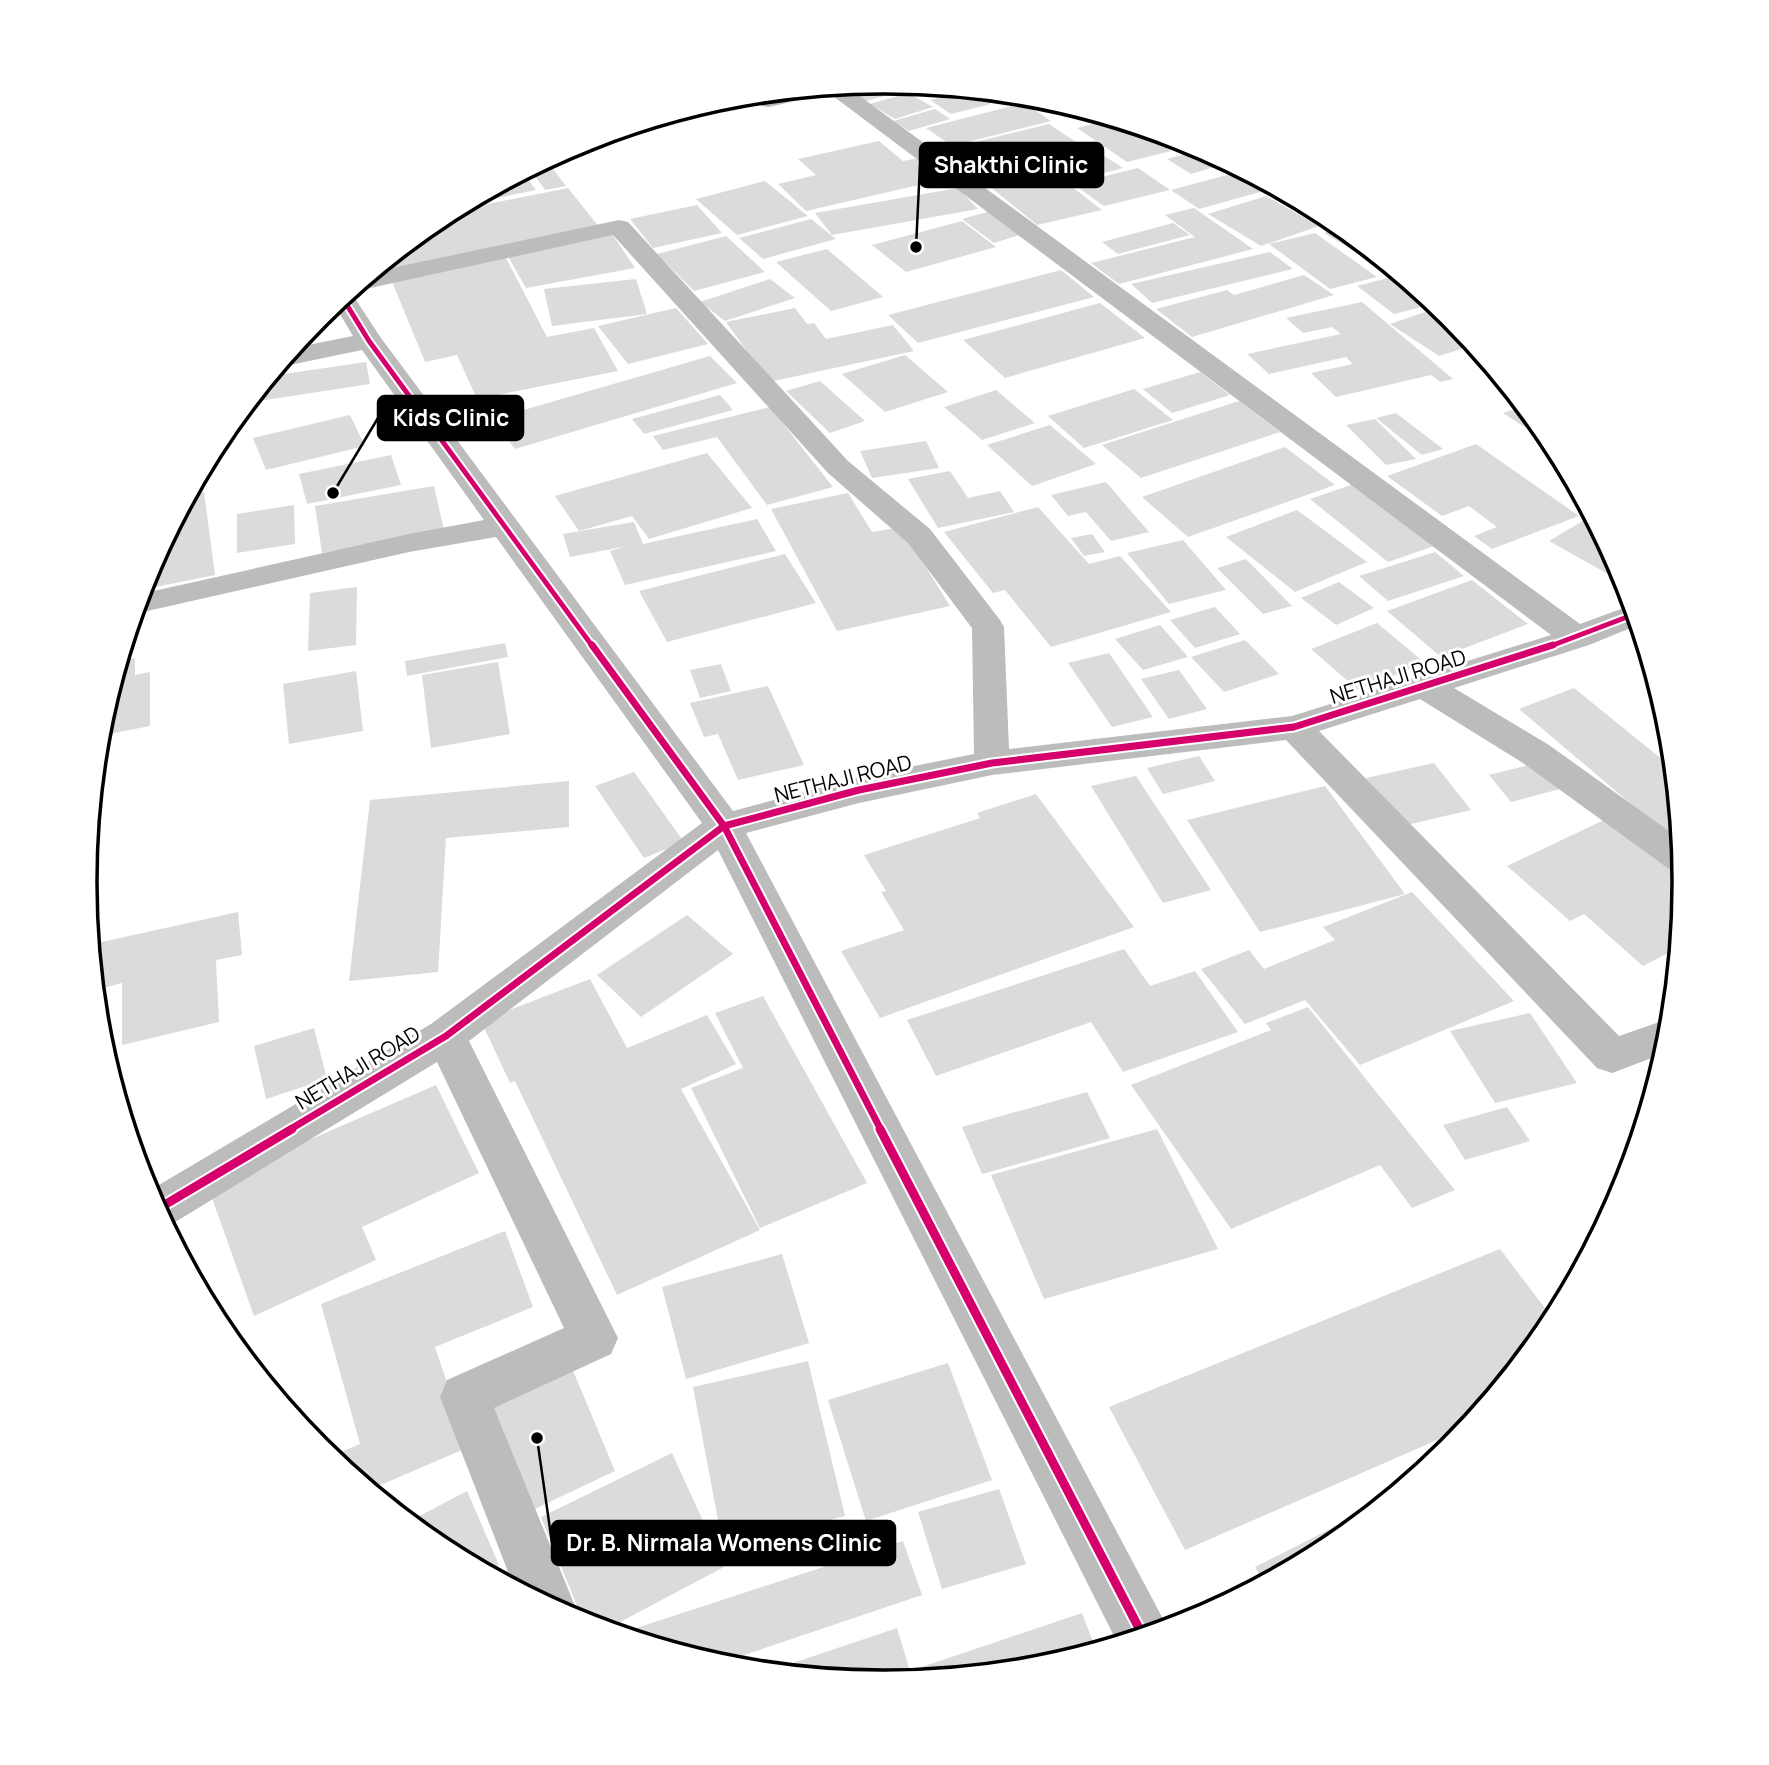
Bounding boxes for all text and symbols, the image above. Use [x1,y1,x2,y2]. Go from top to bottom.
callout: Shakthi Clinic [920,143,1103,187]
text: Shakthi Clinic [934,148,1088,180]
callout: Kids Clinic [378,396,523,440]
text: Kids Clinic [393,401,509,433]
street label: NETHAJI ROAD [1326,642,1469,710]
street label: NETHAJI ROAD [771,747,914,809]
street label: NETHAJI ROAD [290,1019,425,1115]
callout: Dr. B. Nirmala Womens Clinic [552,1521,895,1565]
text: Dr. B. Nirmala Womens Clinic [566,1526,882,1558]

